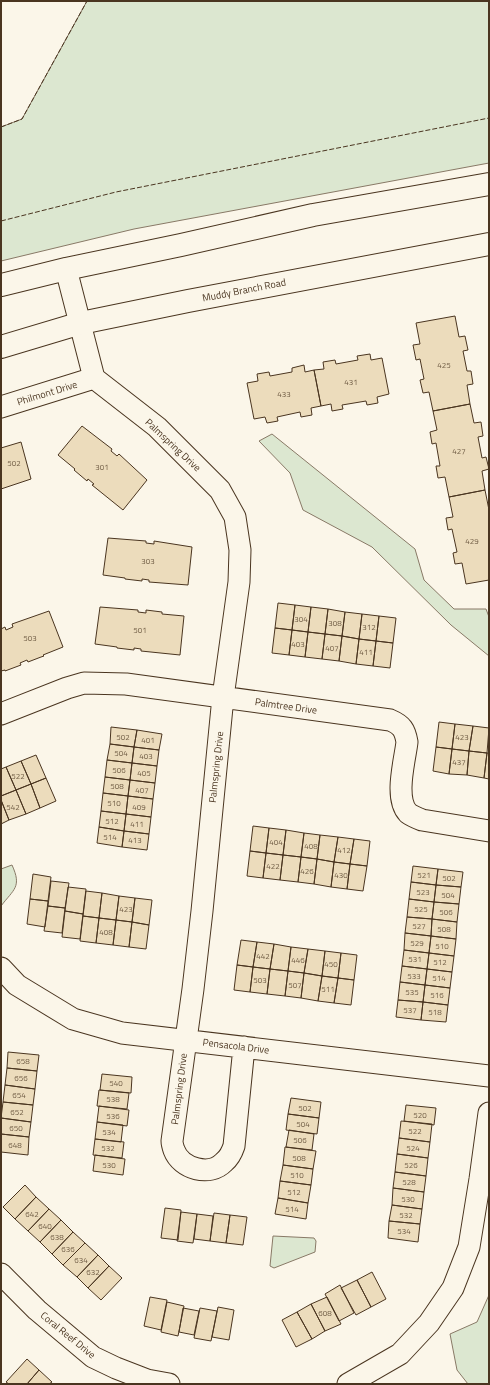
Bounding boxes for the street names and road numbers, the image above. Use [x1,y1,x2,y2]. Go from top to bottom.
street label: Muddy Branch Road [201,275,287,305]
street label: Philmont Drive [15,377,79,409]
street label: Palmspring Drive [142,415,204,475]
street label: Palmtree Drive [254,694,318,718]
street label: Palmspring Drive [205,731,227,803]
street label: Pensacola Drive [202,1034,270,1058]
street label: Palmspring Drive [167,1052,191,1126]
street label: Coral Reef Drive [37,1308,99,1362]

